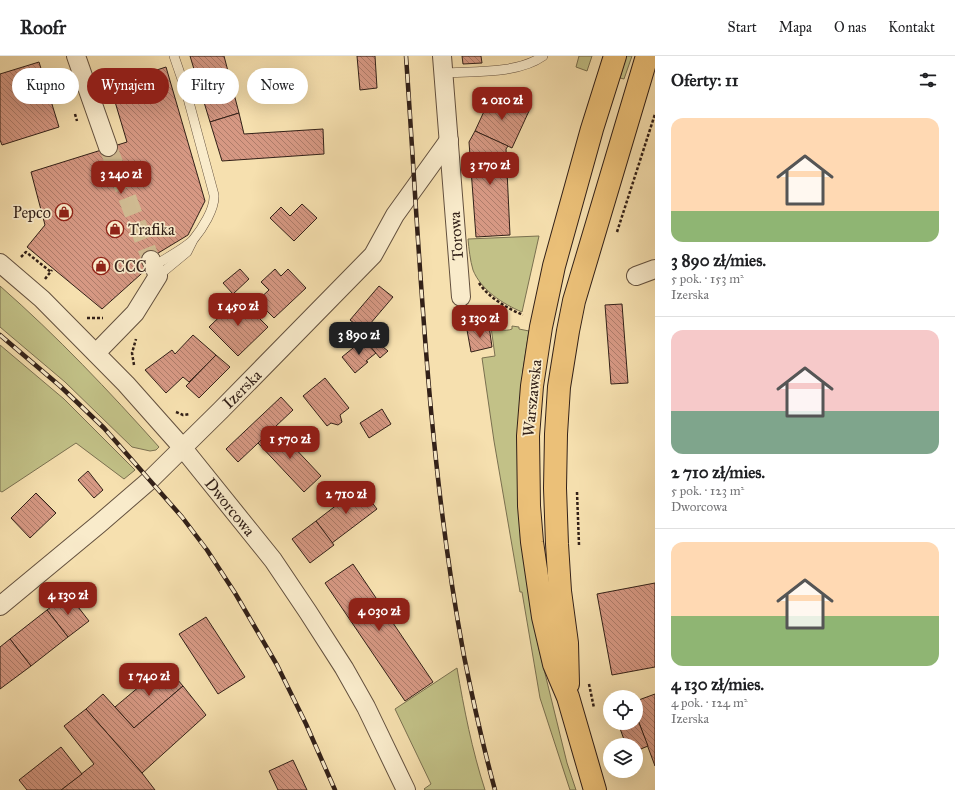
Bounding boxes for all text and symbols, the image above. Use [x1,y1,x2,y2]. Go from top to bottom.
text: Roofr [20,16,66,39]
text: Start [728,19,757,36]
text: Mapa [779,19,812,36]
text: O nas [834,19,866,36]
text: Kontakt [888,19,935,36]
chip: Kupno [12,68,79,104]
chip: Wynajem [87,68,169,104]
chip: Filtry [177,68,239,104]
chip: Nowe [247,68,308,104]
icon: filters [917,69,939,91]
text: Oferty: 11 [671,70,739,91]
pin: 2 010 zł [461,87,543,121]
text: 2 010 zł [481,92,523,108]
icon: home [769,144,841,216]
pin: 3 170 zł [449,152,531,186]
text: 3 170 zł [470,157,510,173]
pin: 3 240 zł [80,161,162,195]
text: 3 240 zł [100,166,142,182]
shop icon: Pepco [54,202,74,222]
place label: Pepco [13,203,51,222]
street label: Torowa [445,211,467,261]
shop icon: Trafika [105,219,125,239]
place label: Trafika [128,220,175,239]
text: 3 890 zł/mies. [671,250,766,271]
shop icon: CCC [91,256,111,276]
place label: CCC [114,257,147,276]
text: 5 pok. · 153 m² [671,271,744,287]
text: Izerska [671,287,709,303]
pin: 1 450 zł [197,293,279,327]
text: 1 450 zł [217,298,259,314]
pin: 3 130 zł [439,305,521,339]
text: 3 130 zł [461,310,499,326]
pin: 3 890 zł [318,322,400,356]
text: 3 890 zł [338,327,380,343]
icon: home [769,356,841,428]
street label: Warszawska [518,358,546,438]
street label: Izerska [219,366,265,412]
pin: 1 570 zł [249,426,331,460]
text: 1 570 zł [270,431,310,447]
text: 2 710 zł/mies. [671,462,765,483]
street label: Dworcowa [201,474,259,540]
pin: 2 710 zł [305,481,387,515]
text: 5 pok. · 123 m² [671,483,744,499]
text: 2 710 zł [325,486,367,502]
text: Dworcowa [671,499,727,515]
icon: home [769,568,841,640]
pin: 4 130 zł [27,582,109,616]
text: 4 130 zł [48,587,88,603]
pin: 4 030 zł [338,598,420,632]
text: 4 030 zł [358,603,400,619]
pin: 1 740 zł [108,663,190,697]
text: 1 740 zł [128,668,170,684]
text: 4 130 zł/mies. [671,674,764,695]
map controls [603,690,643,778]
button: locate [603,690,643,730]
text: 4 pok. · 124 m² [671,695,748,711]
text: Izerska [671,711,709,727]
button: layers [603,738,643,778]

